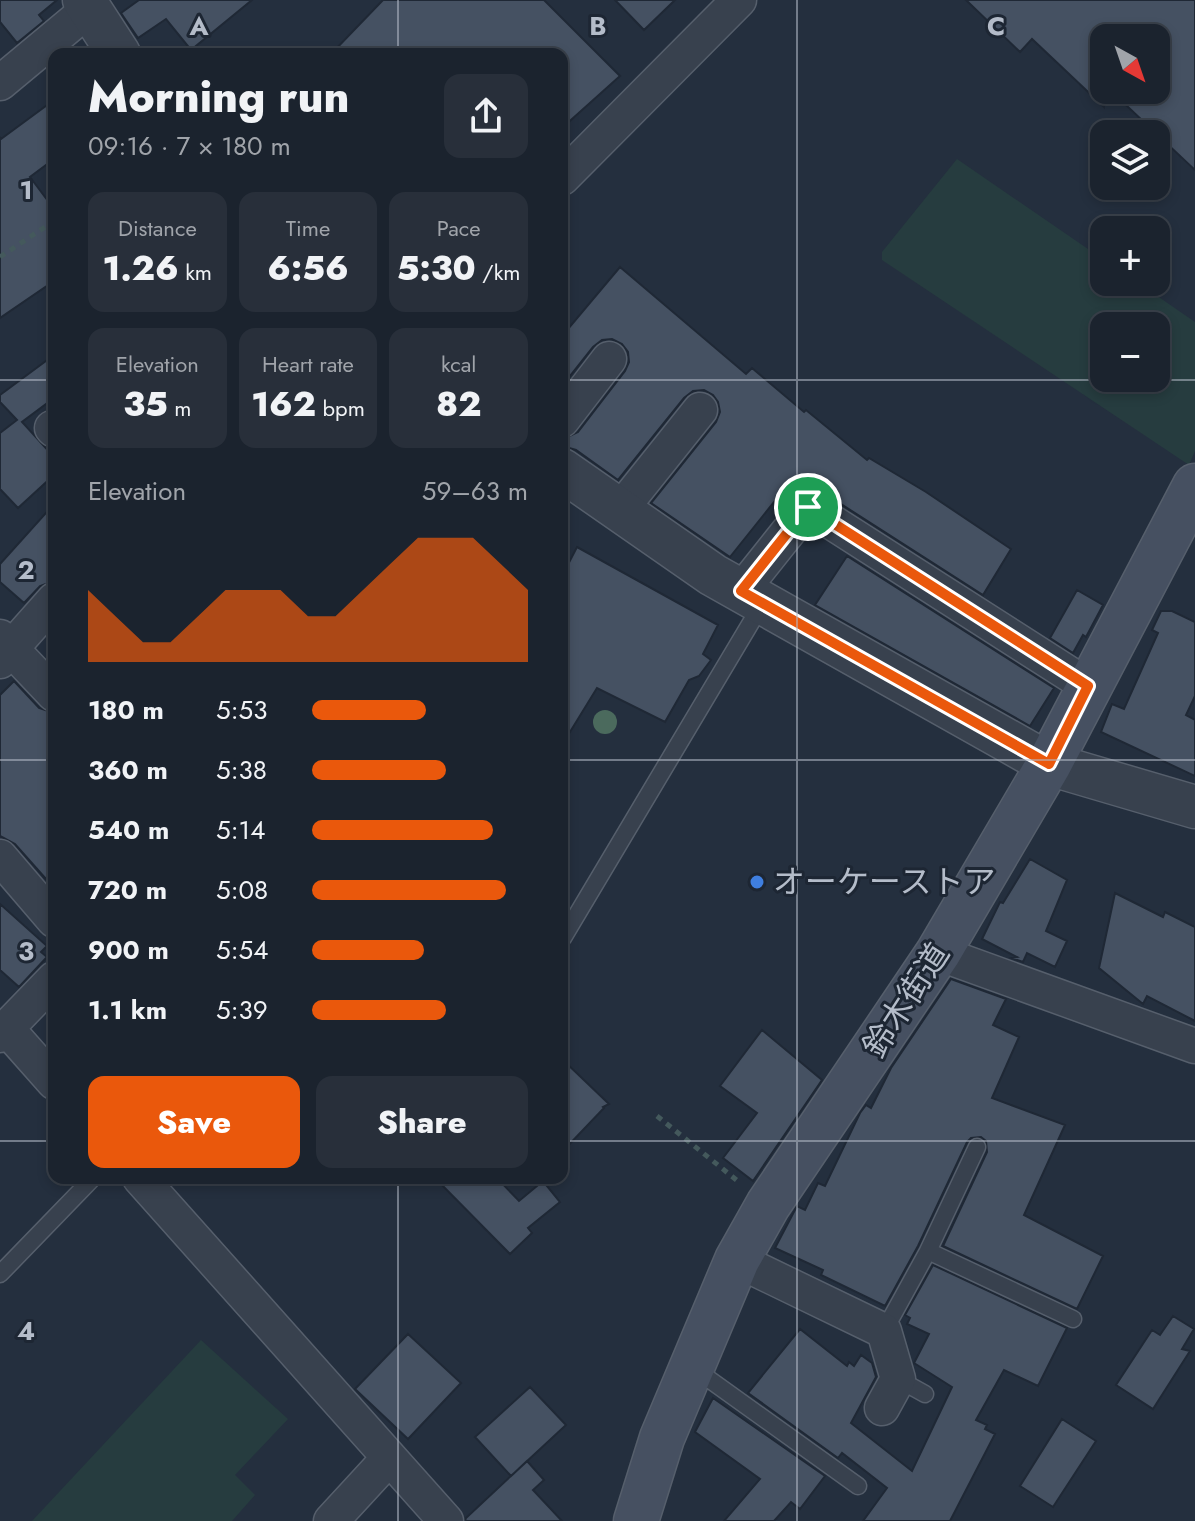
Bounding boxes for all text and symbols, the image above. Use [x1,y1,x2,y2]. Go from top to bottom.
text: A [188,7,209,45]
text: B [589,7,607,45]
text: C [987,7,1005,45]
north arrow [1090,24,1170,104]
map controls [1090,24,1170,392]
text: Morning run [88,65,350,129]
button: share [444,74,528,158]
button: layers [1090,120,1170,200]
text: 09:16 · 7 × 180 m [88,127,291,165]
text: 1 [19,171,33,209]
text: Distance [118,212,197,244]
text: Time [286,212,330,244]
text: Pace [437,212,481,244]
button: + [1090,216,1170,296]
text: 1.26 [103,244,179,293]
text: 6:56 [267,244,349,293]
text: 5:30 [397,244,476,293]
text: km [179,256,212,288]
text: /km [476,256,521,288]
button: − [1090,312,1170,392]
text: Elevation [116,348,199,380]
text: Heart rate [262,348,354,380]
text: kcal [441,348,476,380]
text: 35 [123,380,168,429]
text: 162 [251,380,316,429]
text: 82 [436,380,481,429]
text: m [168,392,192,424]
text: bpm [316,392,365,424]
text: Elevation [88,472,186,510]
text: 59–63 m [422,472,528,510]
pin [774,473,842,541]
icon: arrive [786,485,830,529]
text: 2 [17,551,35,589]
text: 180 m [88,691,164,729]
text: 5:53 [216,691,267,729]
text: 360 m [88,751,168,789]
text: 5:38 [216,751,267,789]
text: 540 m [88,811,169,849]
text: 5:14 [216,811,265,849]
place label: オーケーストア [773,859,995,905]
text: 720 m [88,871,167,909]
text: 5:08 [216,871,268,909]
marker: オーケーストア [748,873,766,891]
text: 900 m [88,931,169,969]
text: 5:54 [216,931,268,969]
text: 3 [18,932,34,970]
street label: 鈴木街道 [852,934,960,1066]
text: 1.1 km [88,991,167,1029]
text: 5:39 [216,991,268,1029]
button: Save [88,1076,300,1168]
button: Share [316,1076,528,1168]
text: 4 [17,1312,35,1350]

